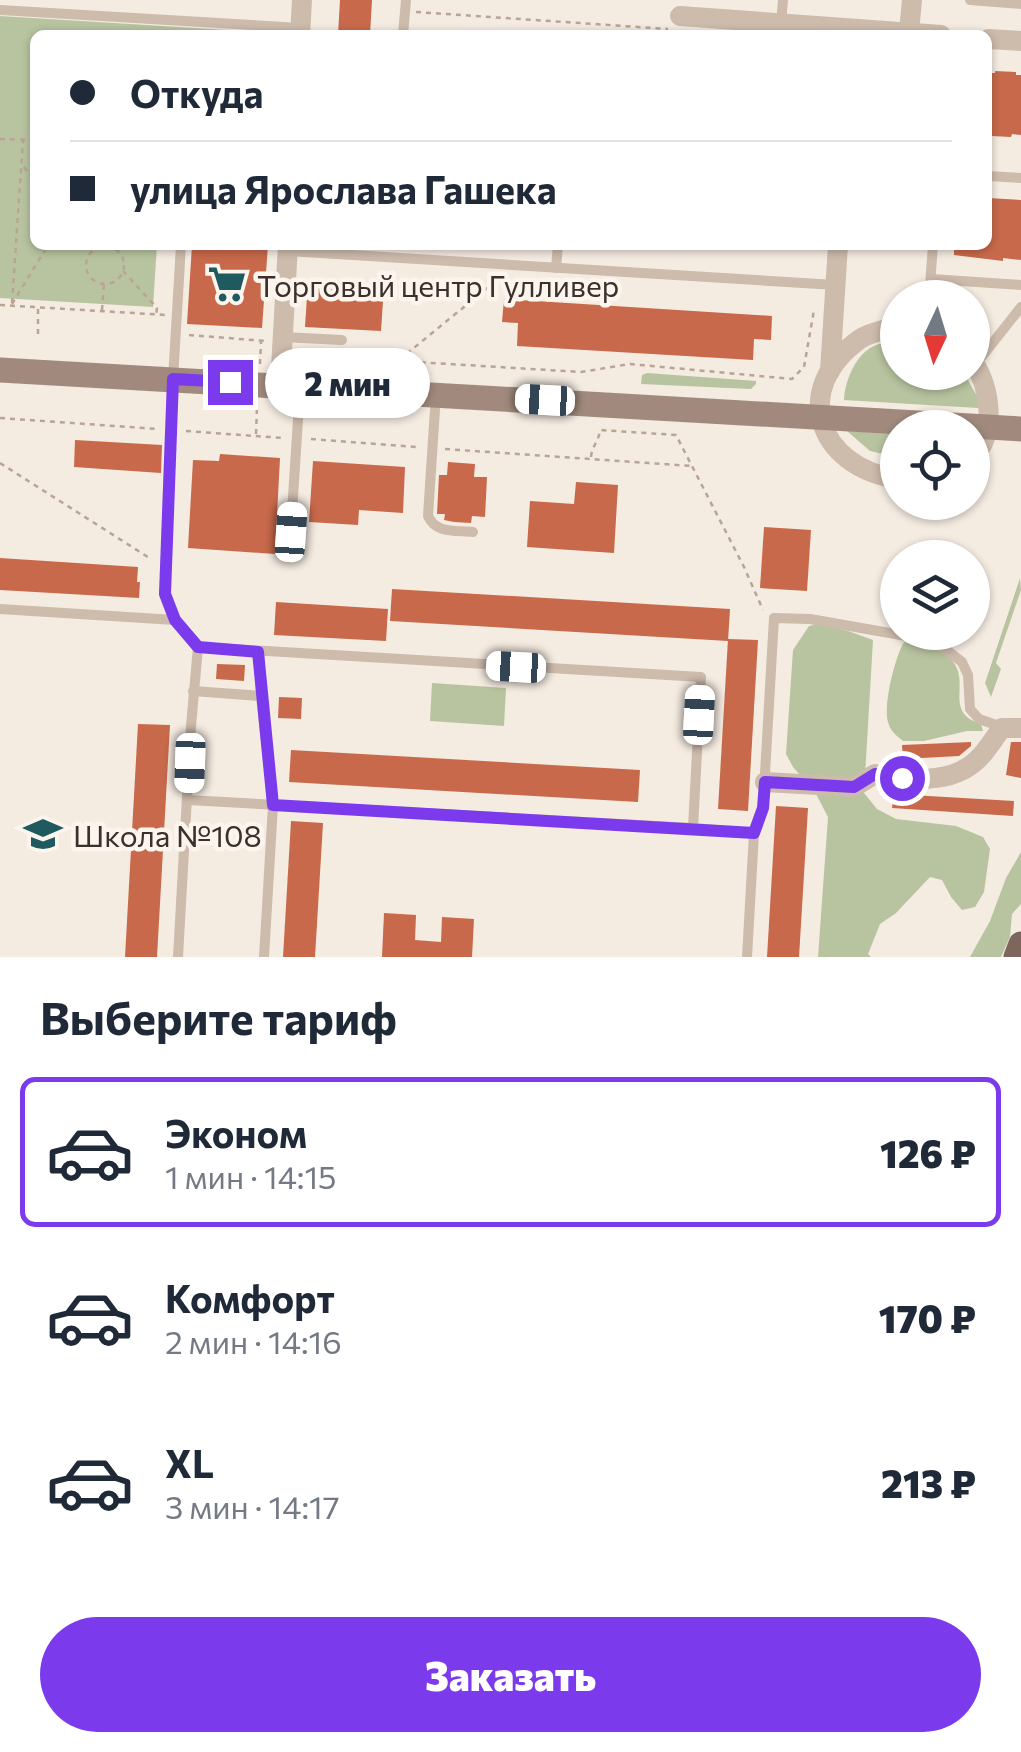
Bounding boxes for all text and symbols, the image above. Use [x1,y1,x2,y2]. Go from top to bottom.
text: Откуда [130,69,263,116]
text: улица Ярослава Гашека [130,165,557,212]
supermarket icon: Торговый центр Гулливер [206,263,248,305]
place label: Торговый центр Гулливер [257,266,619,303]
north arrow [880,280,990,390]
map controls [880,280,990,650]
callout: 2 мин [265,347,430,417]
route end [208,360,253,405]
text: 2 мин [304,363,391,403]
car [514,383,576,417]
button: locate [880,410,990,520]
car [274,501,308,563]
button: layers [880,540,990,650]
car [485,650,547,684]
car [682,684,716,746]
car [174,732,206,794]
route start [880,756,925,801]
school or university icon: Школа №108 [22,813,64,855]
place label: Школа №108 [73,816,262,853]
text: Выберите тариф [40,989,397,1044]
icon: car [45,1107,135,1197]
text: Эконом [165,1109,307,1156]
text: 126 ₽ [880,1129,976,1176]
text: 1 мин · 14:15 [165,1156,336,1196]
icon: car [45,1272,135,1362]
text: Комфорт [165,1274,335,1321]
text: 170 ₽ [879,1294,976,1341]
text: 2 мин · 14:16 [165,1321,342,1361]
icon: car [45,1437,135,1527]
text: XL [165,1439,214,1486]
text: 213 ₽ [881,1459,976,1506]
text: 3 мин · 14:17 [165,1486,340,1526]
button: Заказать [40,1617,981,1732]

